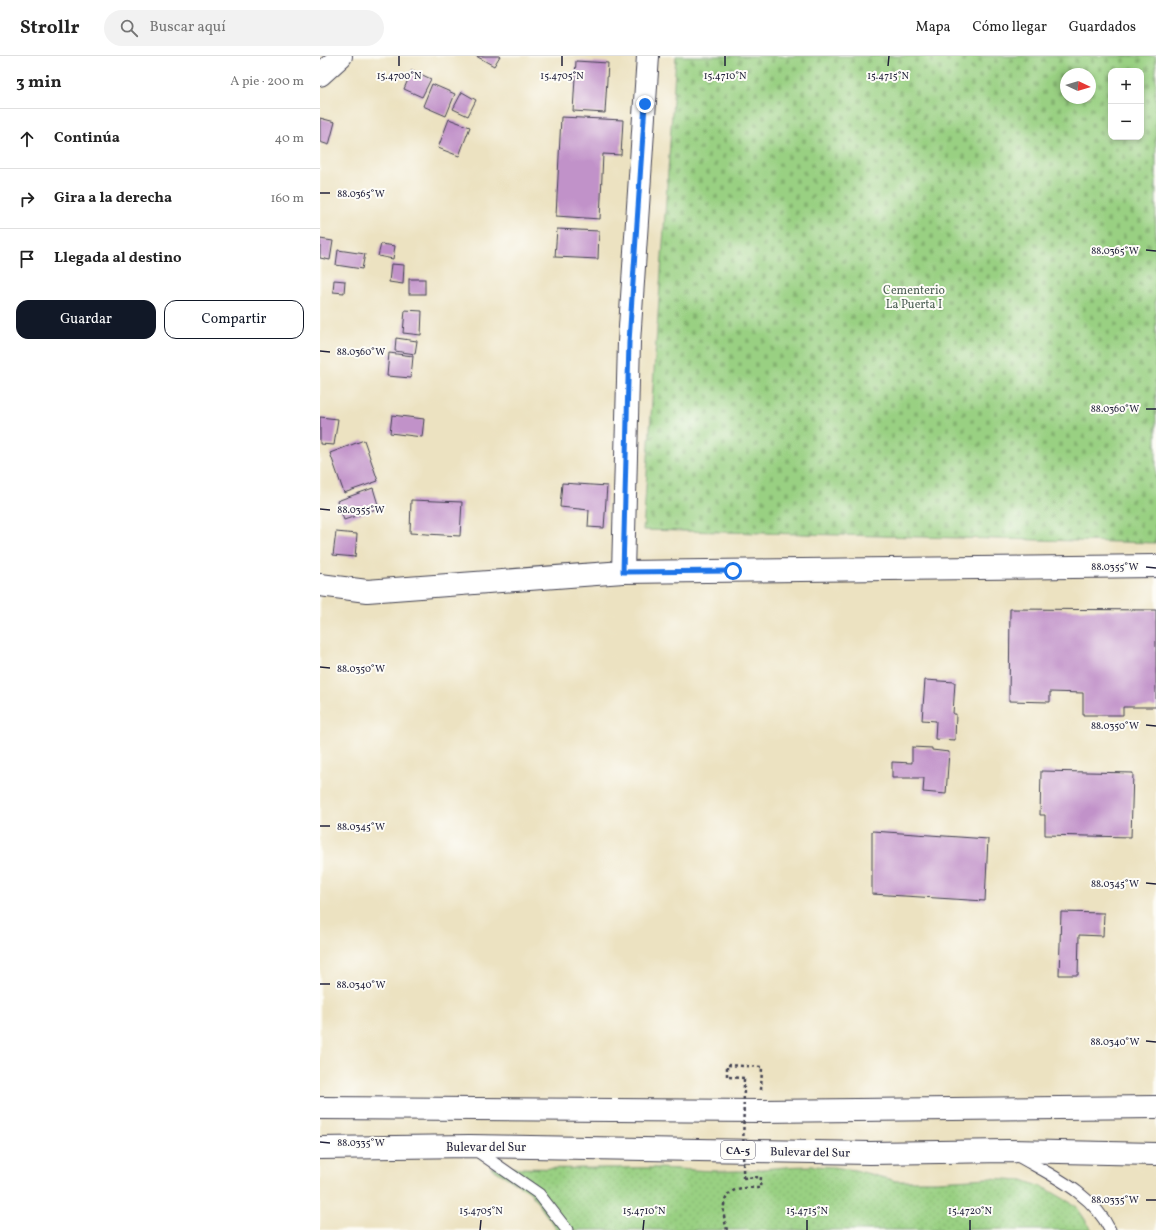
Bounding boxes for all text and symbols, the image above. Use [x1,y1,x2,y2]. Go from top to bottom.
search box [104,10,384,46]
text: Strollr [20,15,80,41]
icon: search [118,17,140,39]
text: Buscar aquí [150,17,226,38]
text: Mapa [916,18,951,37]
text: Cómo llegar [973,18,1047,37]
text: Guardados [1069,18,1136,37]
north arrow [1060,68,1096,104]
map controls [1108,68,1144,140]
button: + [1108,68,1144,104]
text: 15.4700°N [377,69,422,83]
text: 15.4705°N [540,69,584,83]
text: 15.4710°N [704,69,747,83]
text: 15.4715°N [867,69,909,83]
text: 3 min [16,71,62,94]
text: A pie · 200 m [230,73,304,91]
route end [636,95,654,113]
button: − [1108,104,1144,140]
icon: ahead [16,128,38,150]
text: Continúa [54,128,120,149]
text: 40 m [275,130,304,148]
text: 88.0365°W [337,187,385,201]
icon: right [16,188,38,210]
text: Gira a la derecha [54,188,172,209]
text: 160 m [270,190,304,208]
text: 88.0365°W [1091,244,1139,258]
icon: arrive [16,248,38,270]
text: Llegada al destino [54,248,182,269]
park label: Cementerio La Puerta I [883,283,945,313]
button: Guardar [16,300,156,339]
button: Compartir [164,300,304,339]
text: 88.0360°W [337,345,385,359]
text: 88.0360°W [1091,402,1139,416]
text: 88.0355°W [337,503,385,517]
text: 88.0355°W [1091,560,1139,574]
route start [724,562,742,580]
text: 88.0350°W [337,662,385,676]
text: 88.0350°W [1091,719,1139,733]
text: 88.0345°W [337,820,385,834]
text: 88.0345°W [1091,877,1139,891]
text: 88.0340°W [336,978,386,992]
text: 88.0340°W [1090,1035,1140,1049]
text: 88.0335°W [337,1136,385,1150]
street label: Bulevar del Sur [446,1140,526,1156]
road number: CA-5 [721,1141,755,1159]
street label: Bulevar del Sur [770,1144,850,1162]
text: 88.0335°W [1091,1193,1139,1207]
text: 15.4705°N [459,1204,503,1218]
text: 15.4710°N [623,1204,666,1218]
text: 15.4715°N [786,1204,828,1218]
text: 15.4720°N [948,1204,993,1218]

